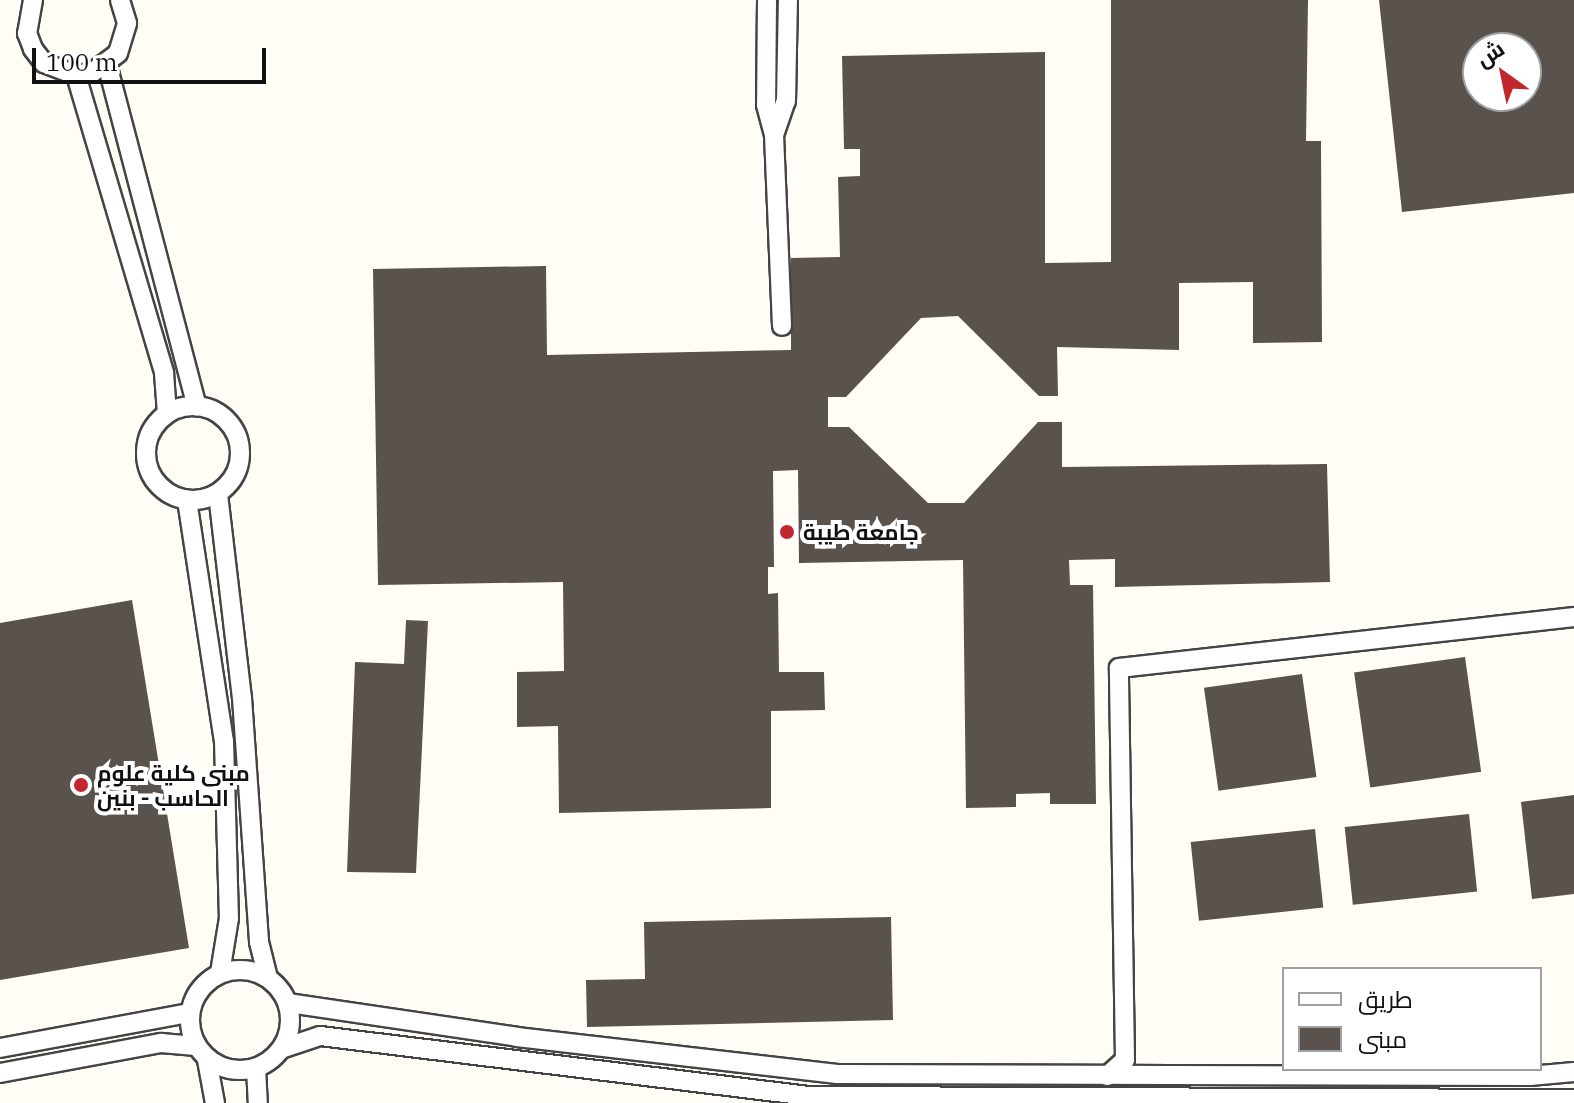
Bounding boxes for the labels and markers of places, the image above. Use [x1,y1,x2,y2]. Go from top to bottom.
place label: جامعة طيبة [803,519,919,545]
marker: جامعة طيبة [778,523,796,541]
place label: مبنى كلية علوم الحاسب - بنين [97,759,250,810]
marker: مبنى كلية علوم الحاسب - بنين [72,776,90,794]

